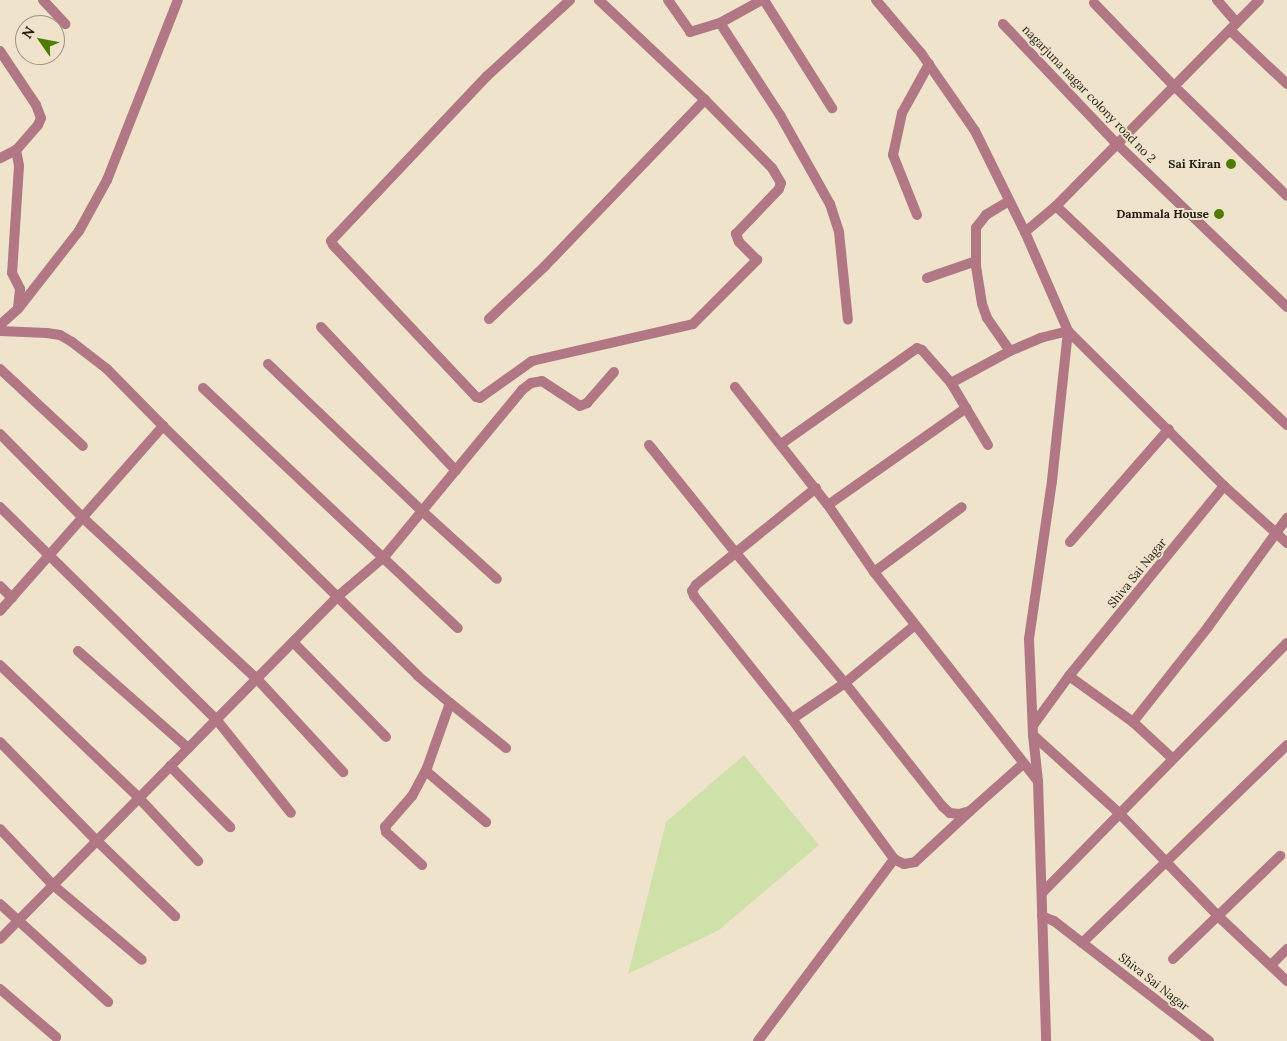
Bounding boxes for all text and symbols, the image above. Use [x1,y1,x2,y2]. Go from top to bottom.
north arrow [15,15,65,65]
street label: nagarjuna nagar colony road no 2 [1019,22,1159,166]
text: N [18,23,39,42]
place label: Sai Kiran [1168,157,1221,171]
marker: Sai Kiran [1225,158,1237,170]
place label: Dammala House [1116,207,1209,221]
marker: Dammala House [1213,208,1225,220]
street label: Shiva Sai Nagar [1105,535,1169,611]
street label: Shiva Sai Nagar [1116,950,1192,1014]

